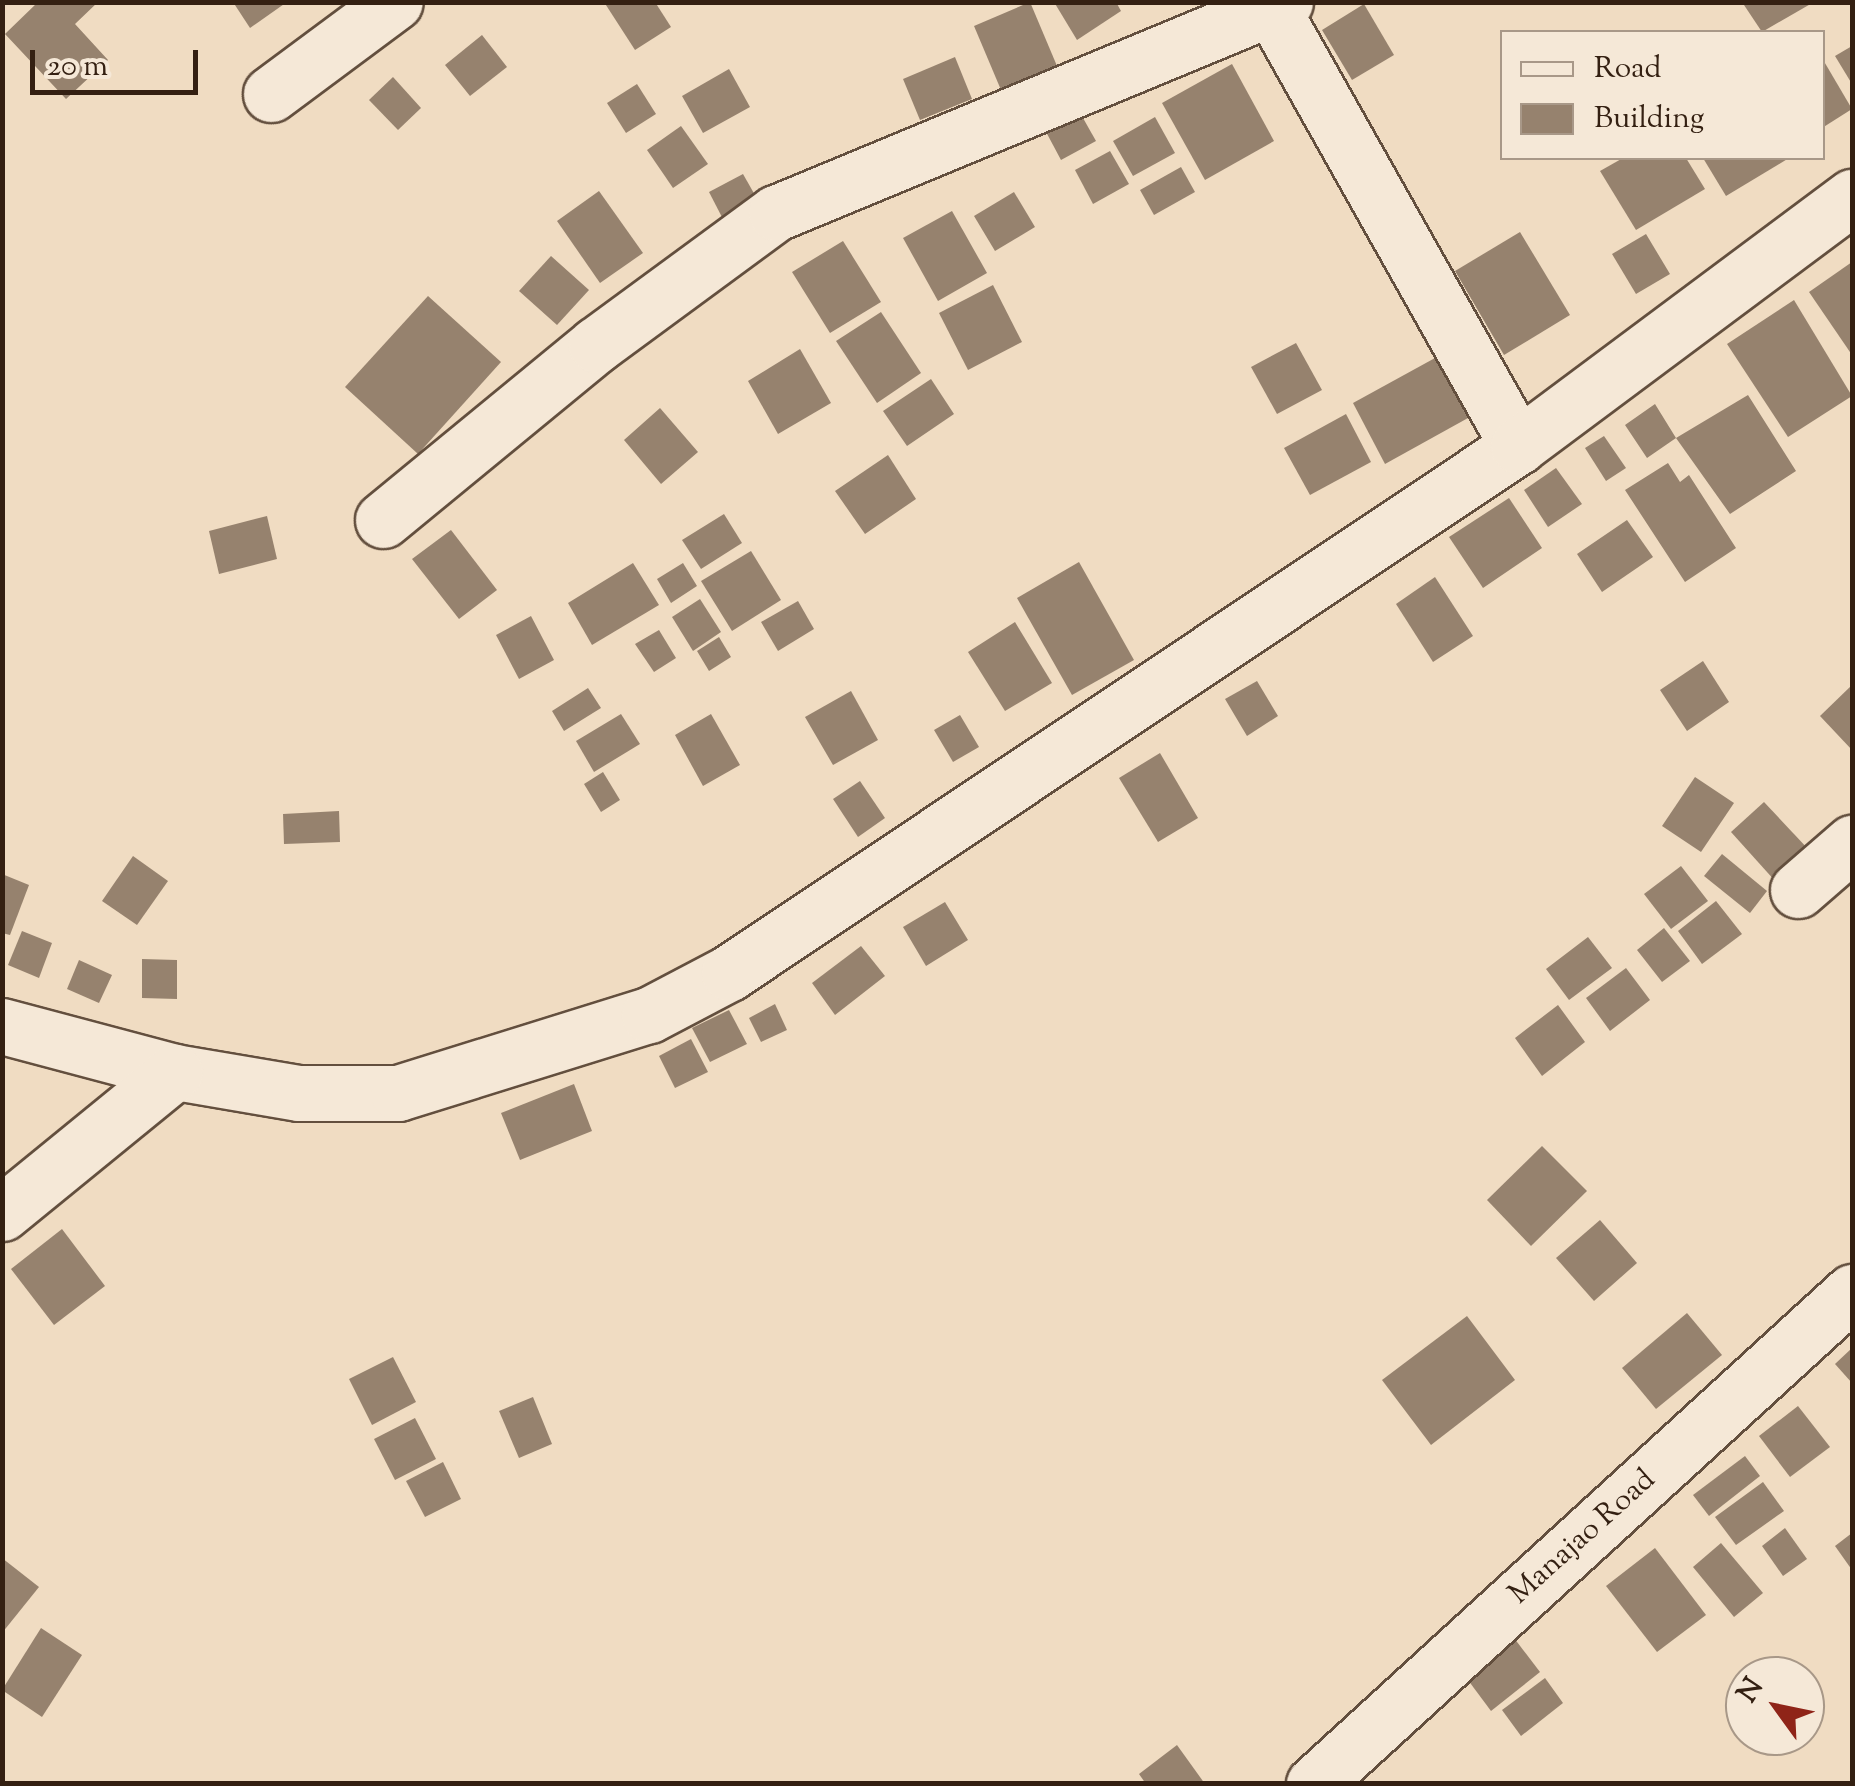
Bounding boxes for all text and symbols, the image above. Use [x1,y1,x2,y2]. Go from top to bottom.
scale bar [35,30,202,92]
legend [1500,30,1825,160]
text: 20 m [47,46,108,89]
text: Road [1594,48,1661,91]
text: Building [1594,98,1704,141]
street label: Manajao Road [1502,1463,1664,1613]
north arrow [1725,1656,1825,1756]
text: N [1729,1670,1774,1711]

